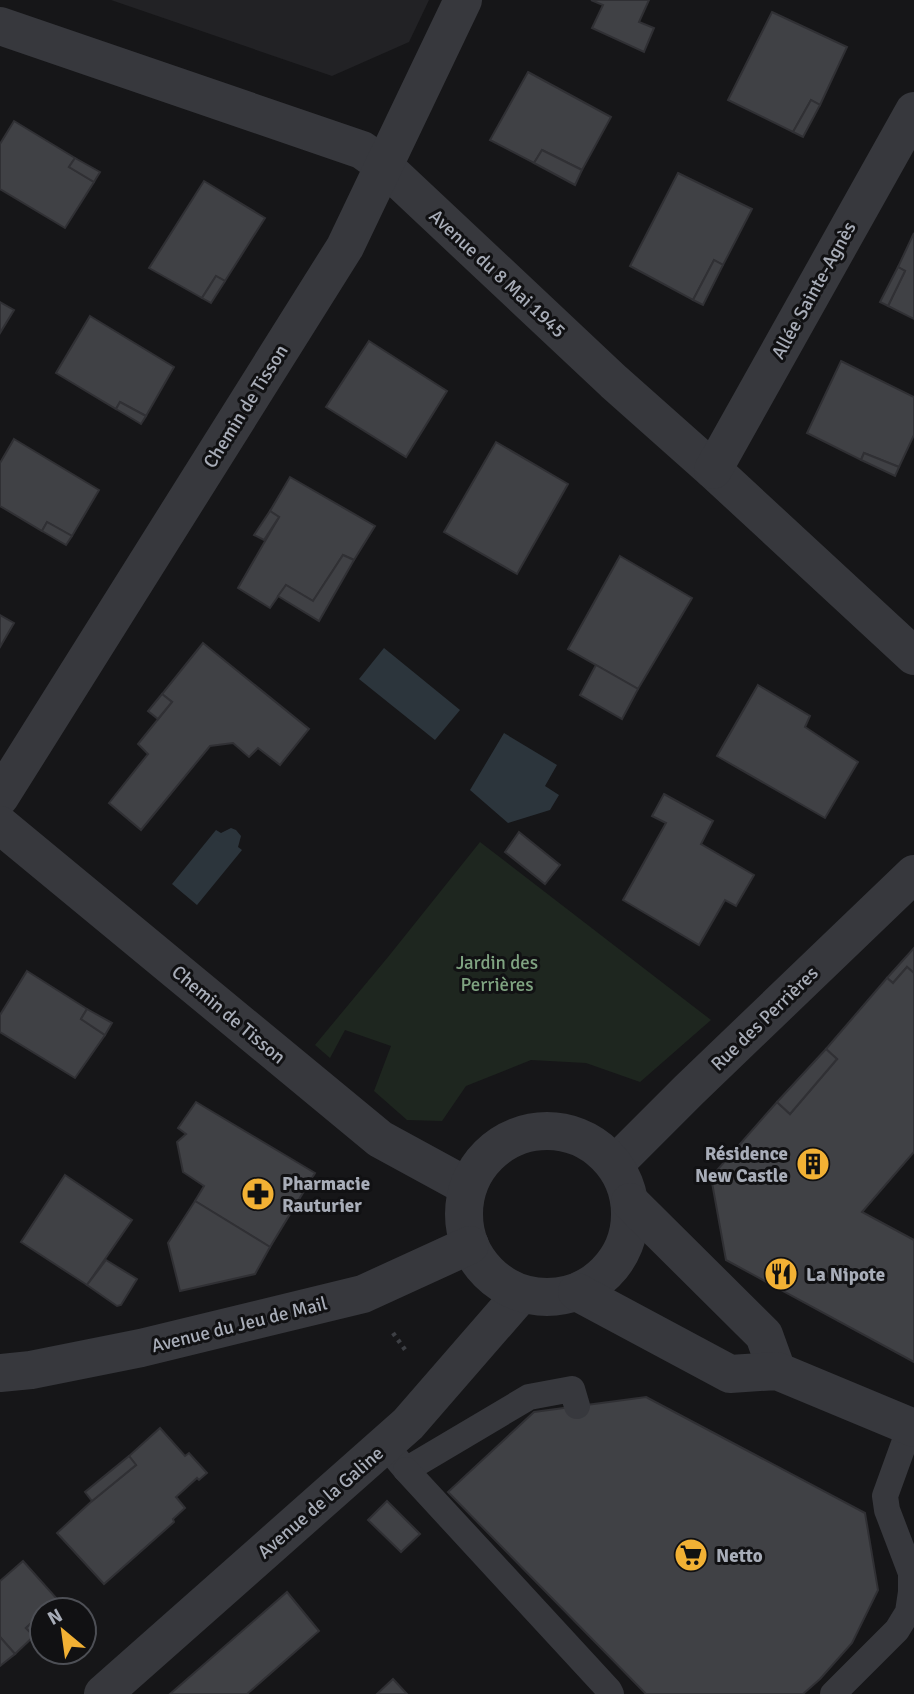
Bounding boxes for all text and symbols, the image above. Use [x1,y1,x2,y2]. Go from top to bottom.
street label: Avenue du 8 Mai 1945 [424,204,571,343]
street label: Allée Sainte-Agnès [766,218,862,363]
street label: Chemin de Tisson [198,340,293,473]
park label: Jardin des Perrières [456,951,538,997]
street label: Chemin de Tisson [167,960,290,1069]
street label: Rue des Perrières [706,961,823,1076]
place label: Résidence New Castle [695,1142,788,1188]
building icon: Résidence New Castle [794,1145,832,1183]
place label: Pharmacie Rauturier [282,1172,370,1218]
pharmacy icon: Pharmacie Rauturier [239,1175,277,1213]
restaurant icon: La Nipote [762,1255,800,1293]
place label: La Nipote [806,1263,885,1287]
street label: Avenue du Jeu de Mail [149,1292,330,1358]
street label: Avenue de la Galine [253,1441,389,1564]
supermarket icon: Netto [672,1536,710,1574]
place label: Netto [716,1544,763,1568]
north arrow [28,1596,98,1666]
text: N [44,1603,67,1631]

